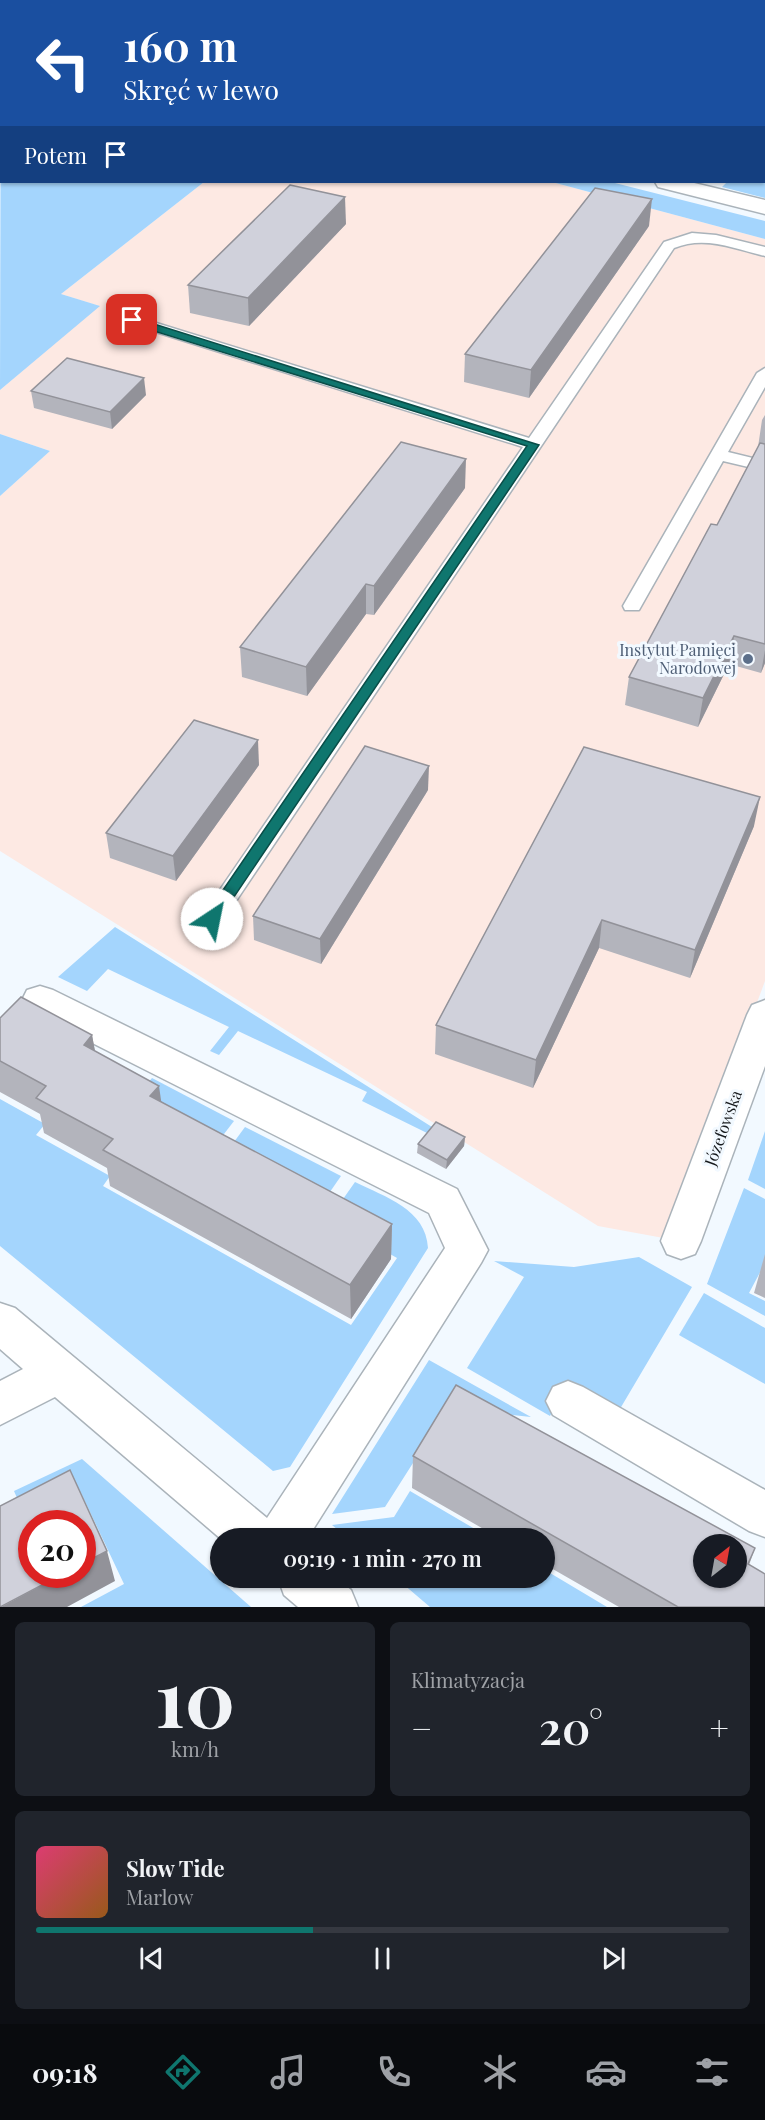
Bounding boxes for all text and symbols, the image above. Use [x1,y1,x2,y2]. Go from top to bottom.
text: 160 m [123,17,238,73]
icon: left [24,24,102,102]
text: Skręć w lewo [123,71,279,107]
icon: arrive [99,138,132,171]
text: Potem [24,140,87,170]
pin [106,294,157,345]
icon: arrive [115,303,148,336]
place label: Instytut Pamięci Narodowej [619,639,736,678]
marker: Instytut Pamięci Narodowej [741,652,755,666]
position arrow [180,887,244,951]
street label: Józefowska [699,1087,746,1170]
speed limit sign: 20 [18,1510,96,1588]
north arrow [693,1534,747,1588]
map controls [693,1534,747,1588]
text: 09:19 · 1 min · 270 m [283,1543,482,1573]
text: 10 [155,1644,235,1748]
text: Klimatyzacja [411,1666,525,1693]
text: 20° [539,1696,603,1756]
text: − [411,1705,432,1749]
text: + [710,1705,729,1749]
text: km/h [171,1735,219,1762]
text: Slow Tide [126,1853,225,1883]
text: Marlow [126,1883,194,1910]
icon: previous [135,1942,168,1975]
icon: pause [366,1942,399,1975]
icon: next [597,1942,630,1975]
icon: directions [162,2051,204,2093]
icon: music [267,2051,309,2093]
icon: phone [373,2051,415,2093]
icon: climate [479,2051,521,2093]
icon: car [585,2051,627,2093]
icon: filters [691,2051,733,2093]
text: 09:18 [32,2054,98,2090]

